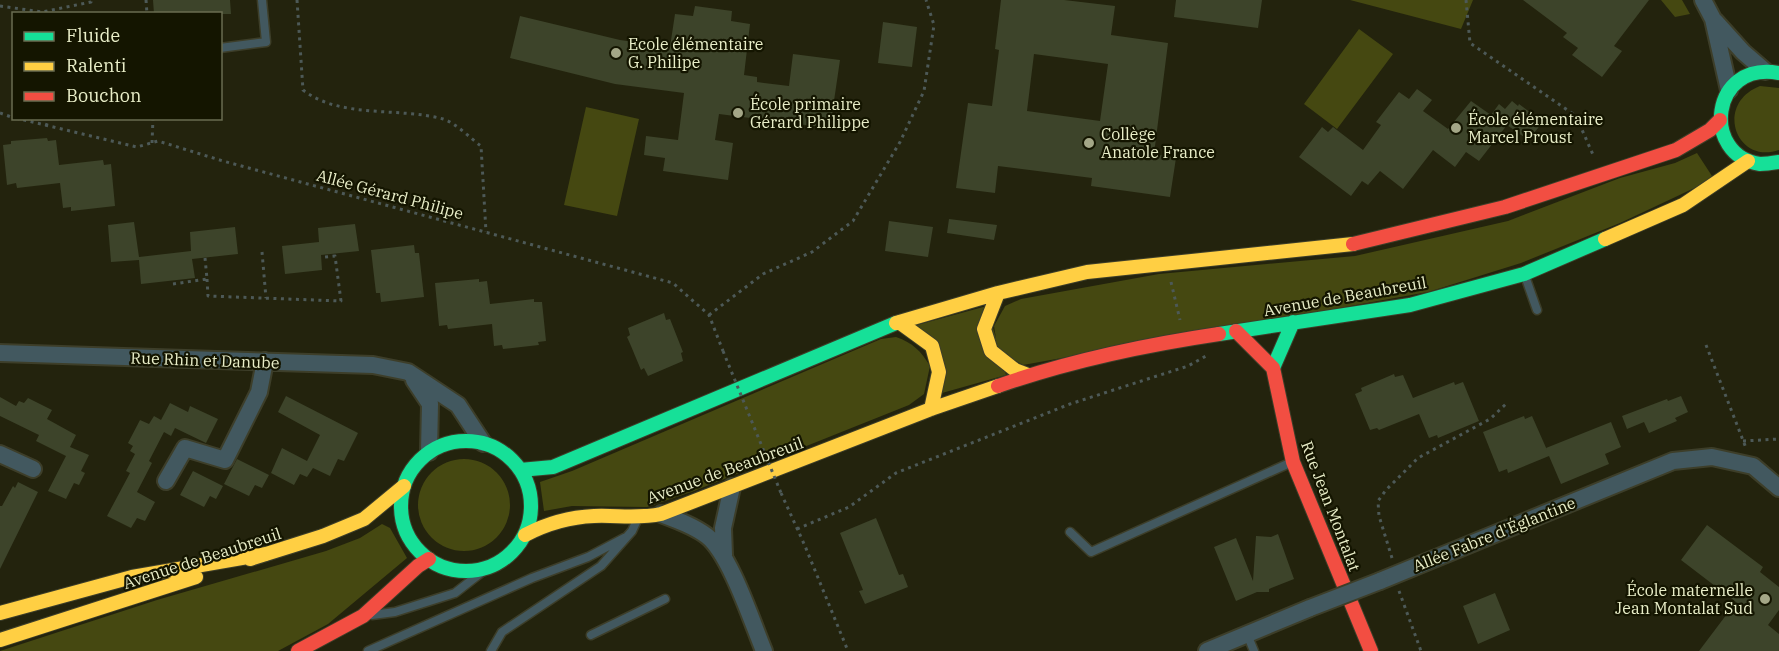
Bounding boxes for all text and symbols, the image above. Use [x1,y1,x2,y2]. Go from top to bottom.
legend [12,12,222,120]
text: Fluide [66,24,120,47]
place label: Ecole élémentaire G. Philipe [628,34,763,72]
marker: Ecole élémentaire G. Philipe [609,46,623,60]
text: Ralenti [66,54,127,77]
text: Bouchon [66,84,142,107]
place label: École primaire Gérard Philippe [750,93,870,132]
marker: École primaire Gérard Philippe [731,106,745,120]
place label: École élémentaire Marcel Proust [1468,108,1603,147]
marker: École élémentaire Marcel Proust [1449,121,1463,135]
place label: Collège Anatole France [1101,124,1215,162]
marker: Collège Anatole France [1082,136,1096,150]
street label: Allée Gérard Philipe [314,165,466,223]
street label: Avenue de Beaubreuil [1262,272,1428,320]
street label: Rue Rhin et Danube [130,347,280,373]
street label: Avenue de Beaubreuil [644,432,806,508]
street label: Rue Jean Montalat [1297,438,1365,574]
street label: Allée Fabre d'Églantine [1409,491,1578,576]
street label: Avenue de Beaubreuil [120,523,284,593]
place label: École maternelle Jean Montalat Sud [1615,579,1753,618]
marker: École maternelle Jean Montalat Sud [1758,592,1772,606]

